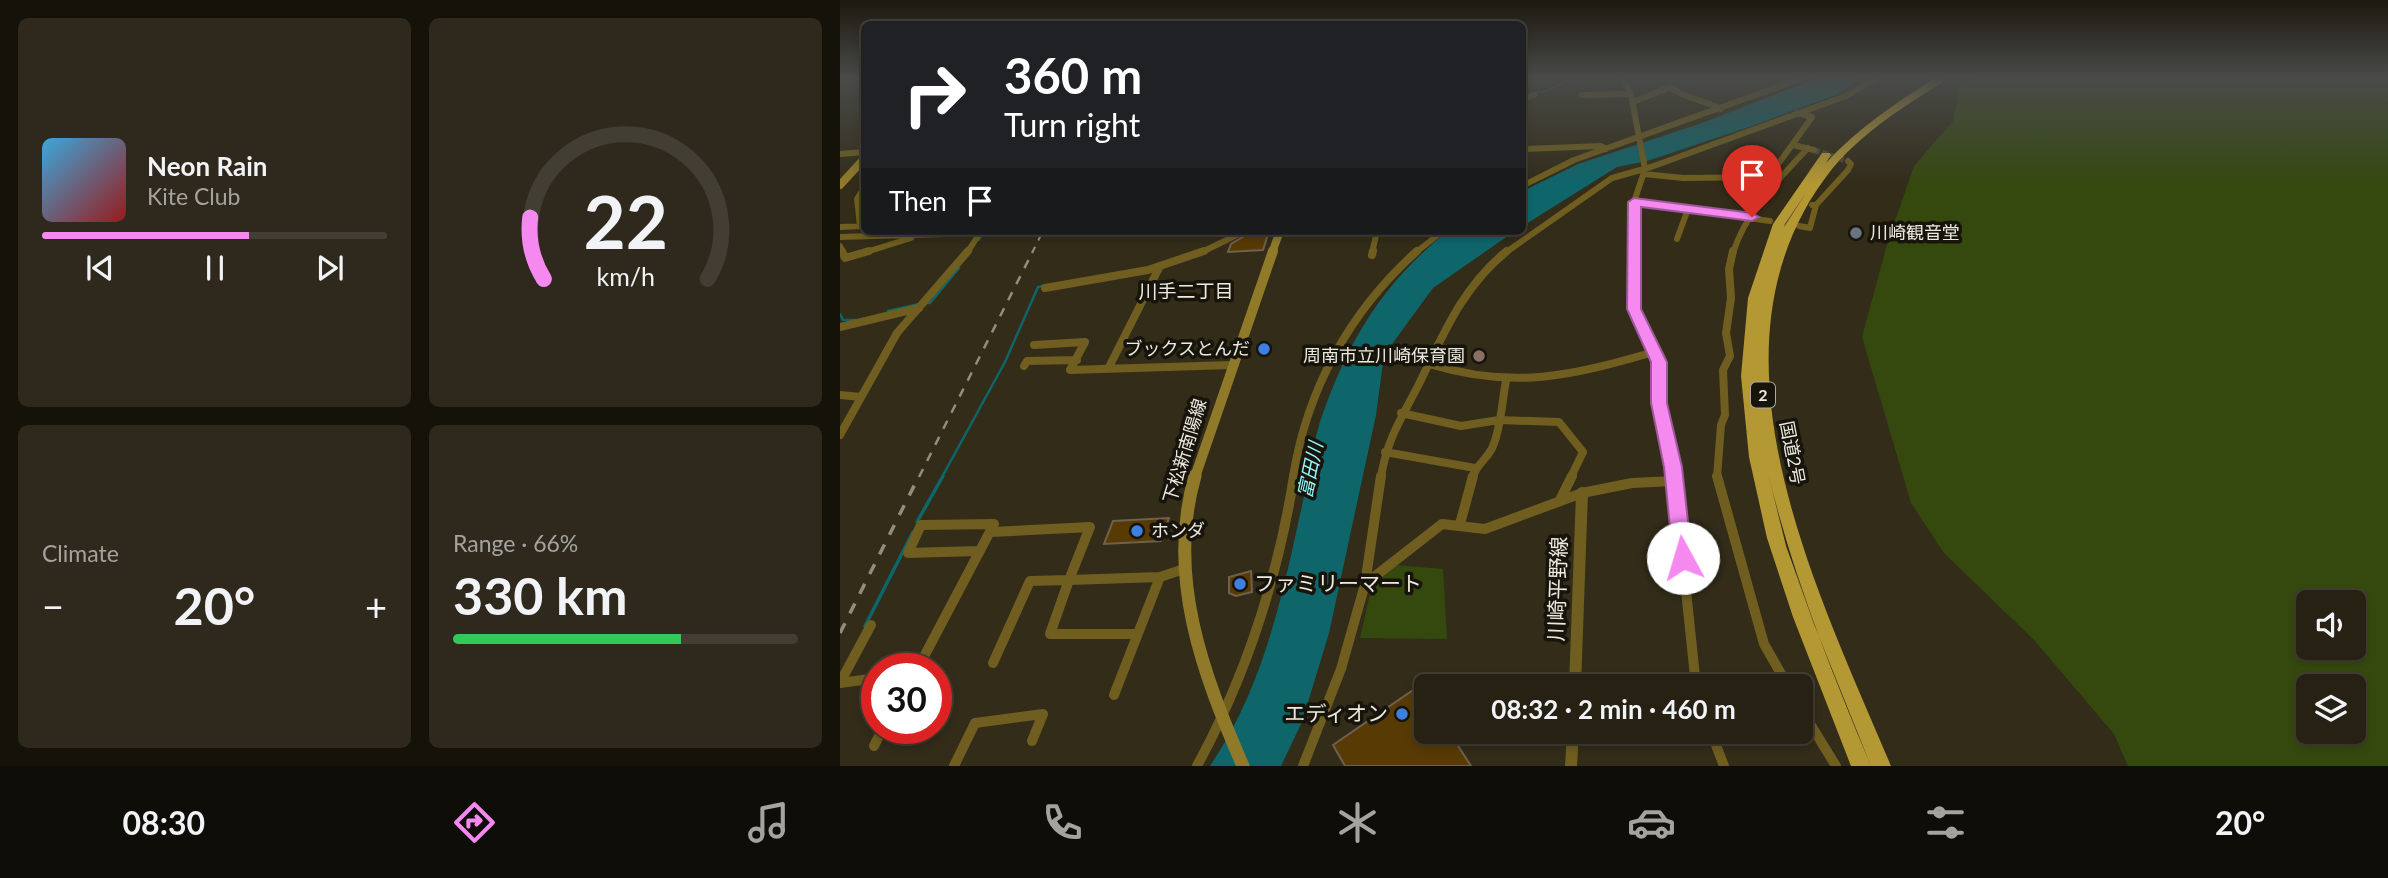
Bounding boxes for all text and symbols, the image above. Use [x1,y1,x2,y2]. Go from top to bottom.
text: 360 m [1004,46,1142,104]
icon: right [889,49,980,140]
text: Turn right [1004,105,1140,144]
pin [1722,145,1782,217]
text: Neon Rain [147,150,267,182]
icon: arrive [1733,156,1771,194]
text: 22 [583,177,668,265]
text: Kite Club [147,182,240,210]
icon: arrive [961,182,999,220]
text: Then [889,185,947,217]
place label: 川崎観音堂 [1870,221,1960,243]
marker: 川崎観音堂 [1848,225,1864,241]
icon: previous [81,249,119,287]
icon: pause [196,249,234,287]
icon: next [311,249,349,287]
text: km/h [596,261,655,291]
district label: 川手二丁目 [1138,279,1234,302]
place label: ブックスとんだ [1125,337,1250,359]
marker: ブックスとんだ [1256,341,1272,357]
place label: 周南市立川崎保育園 [1303,344,1465,366]
marker: 周南市立川崎保育園 [1471,348,1487,364]
road number: 2 [1751,382,1775,408]
street label: 下松新南陽線 [1158,396,1210,506]
street label: 国道2号 [1776,419,1810,487]
water label: 富田川 [1292,438,1327,500]
place label: ホンダ [1151,519,1205,541]
position arrow [1646,521,1720,595]
marker: ホンダ [1129,523,1145,539]
text: Range · 66% [453,529,578,557]
street label: 川崎平野線 [1542,536,1571,642]
text: Climate [42,539,119,567]
text: 330 km [453,564,627,626]
place label: ファミリーマート [1254,570,1422,595]
text: 20° [174,574,255,636]
marker: ファミリーマート [1232,576,1248,592]
text: − [42,583,64,629]
text: + [365,583,387,629]
map controls [2296,590,2366,744]
button: sound [2296,590,2366,660]
speed limit sign: 30 [861,653,952,744]
button: layers [2296,674,2366,744]
text: 08:32 · 2 min · 460 m [1491,693,1736,725]
place label: エディオン [1284,700,1388,725]
marker: エディオン [1394,706,1410,722]
icon: directions [450,798,499,847]
icon: music [744,798,793,847]
icon: phone [1038,798,1087,847]
icon: climate [1333,798,1382,847]
icon: car [1627,798,1676,847]
icon: filters [1921,798,1970,847]
text: 08:30 [123,803,205,842]
text: 20° [2215,803,2265,842]

